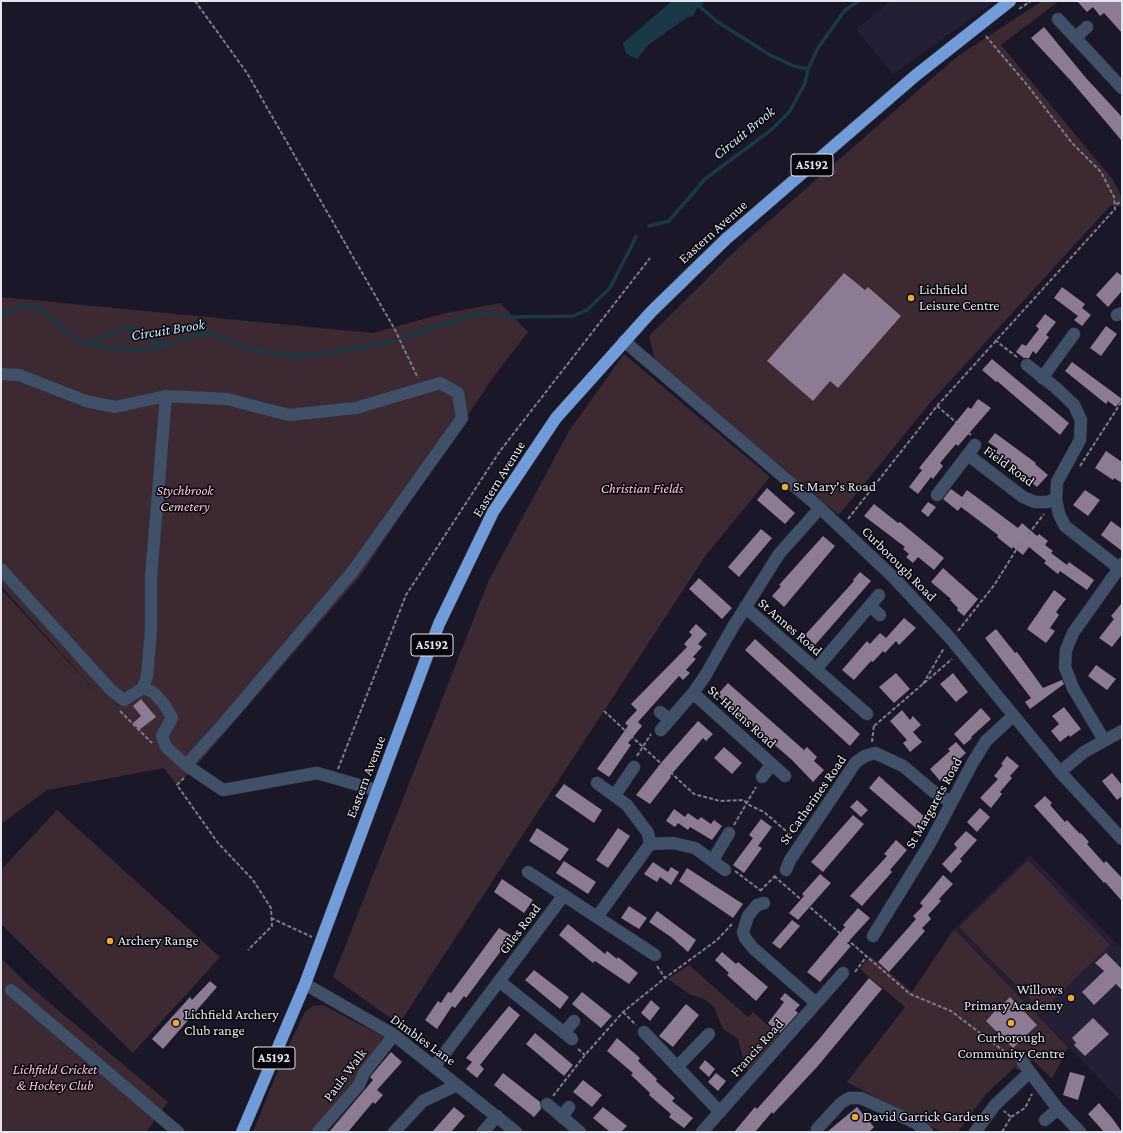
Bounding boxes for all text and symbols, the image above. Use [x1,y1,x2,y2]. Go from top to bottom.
water label: Circuit Brook [709,103,779,163]
road number: A5192 [791,154,833,176]
street label: Eastern Avenue [675,197,751,267]
place label: Lichfield Leisure Centre [919,282,1000,314]
marker: Lichfield Leisure Centre [906,293,916,303]
water label: Circuit Brook [130,315,206,345]
street label: Eastern Avenue [469,438,529,520]
street label: Field Road [980,442,1038,490]
place label: St Mary's Road [793,479,876,495]
park label: Christian Fields [601,481,683,497]
marker: St Mary's Road [780,482,790,492]
park label: Stychbrook Cemetery [157,483,213,516]
street label: Curborough Road [858,523,940,605]
street label: St Annes Road [755,595,825,659]
road number: A5192 [411,634,453,656]
street label: St. Helens Road [704,682,780,752]
street label: Eastern Avenue [343,734,389,820]
street label: St Catherines Road [776,752,850,848]
street label: St Margarets Road [902,754,966,852]
street label: Giles Road [496,900,544,958]
place label: Archery Range [118,933,199,949]
marker: Archery Range [105,936,115,946]
place label: Willows Primary Academy [964,982,1063,1014]
marker: Willows Primary Academy [1066,993,1076,1003]
place label: Lichfield Archery Club range [184,1007,279,1040]
street label: Dimbles Lane [387,1011,459,1069]
street label: Francis Road [727,1016,787,1080]
marker: Lichfield Archery Club range [171,1018,181,1028]
marker: Curborough Community Centre [1006,1018,1016,1028]
place label: Curborough Community Centre [957,1030,1065,1062]
street label: Pauls Walk [320,1045,370,1105]
road number: A5192 [253,1047,295,1069]
park label: Lichfield Cricket & Hockey Club [13,1062,97,1094]
place label: David Garrick Gardens [863,1109,989,1125]
marker: David Garrick Gardens [850,1112,860,1122]

